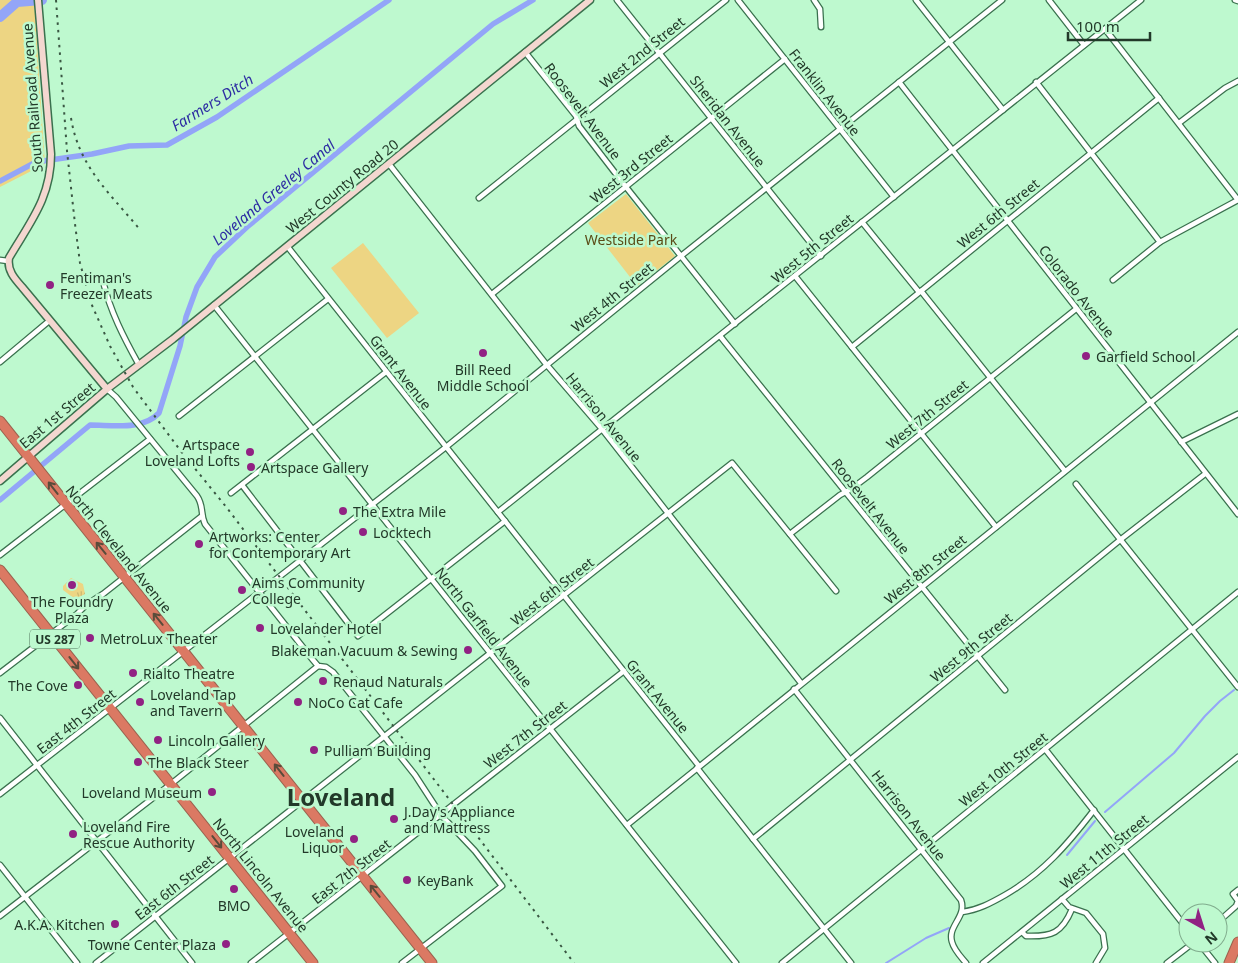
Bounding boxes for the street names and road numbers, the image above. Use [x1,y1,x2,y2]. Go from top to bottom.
street label: West 2nd Street [596,12,688,92]
street label: South Railroad Avenue [17,23,47,173]
street label: Franklin Avenue [785,45,865,139]
street label: Roosevelt Avenue [540,59,626,163]
street label: Sheridan Avenue [686,71,770,171]
street label: West 3rd Street [586,129,676,207]
street label: West County Road 20 [282,135,402,237]
street label: West 6th Street [953,174,1043,252]
street label: West 5th Street [767,209,857,287]
street label: Colorado Avenue [1035,241,1119,341]
street label: West 4th Street [567,258,657,336]
street label: Grant Avenue [366,331,436,413]
street label: Harrison Avenue [562,368,646,466]
street label: West 7th Street [882,375,972,453]
street label: East 1st Street [15,378,99,452]
street label: Roosevelt Avenue [828,454,914,558]
street label: North Cleveland Avenue [62,481,176,617]
street label: West 8th Street [880,530,970,608]
street label: West 6th Street [507,553,597,629]
street label: North Garfield Avenue [431,563,537,691]
street label: West 9th Street [926,608,1016,686]
road number: US 287 [30,630,80,648]
street label: Grant Avenue [622,655,694,737]
street label: East 4th Street [33,684,119,758]
street label: West 7th Street [480,696,570,772]
street label: West 10th Street [955,727,1051,811]
street label: Harrison Avenue [868,766,950,864]
street label: West 11th Street [1056,809,1152,893]
street label: North Lincoln Avenue [209,814,313,936]
street label: East 7th Street [308,834,394,908]
street label: East 6th Street [131,850,217,924]

